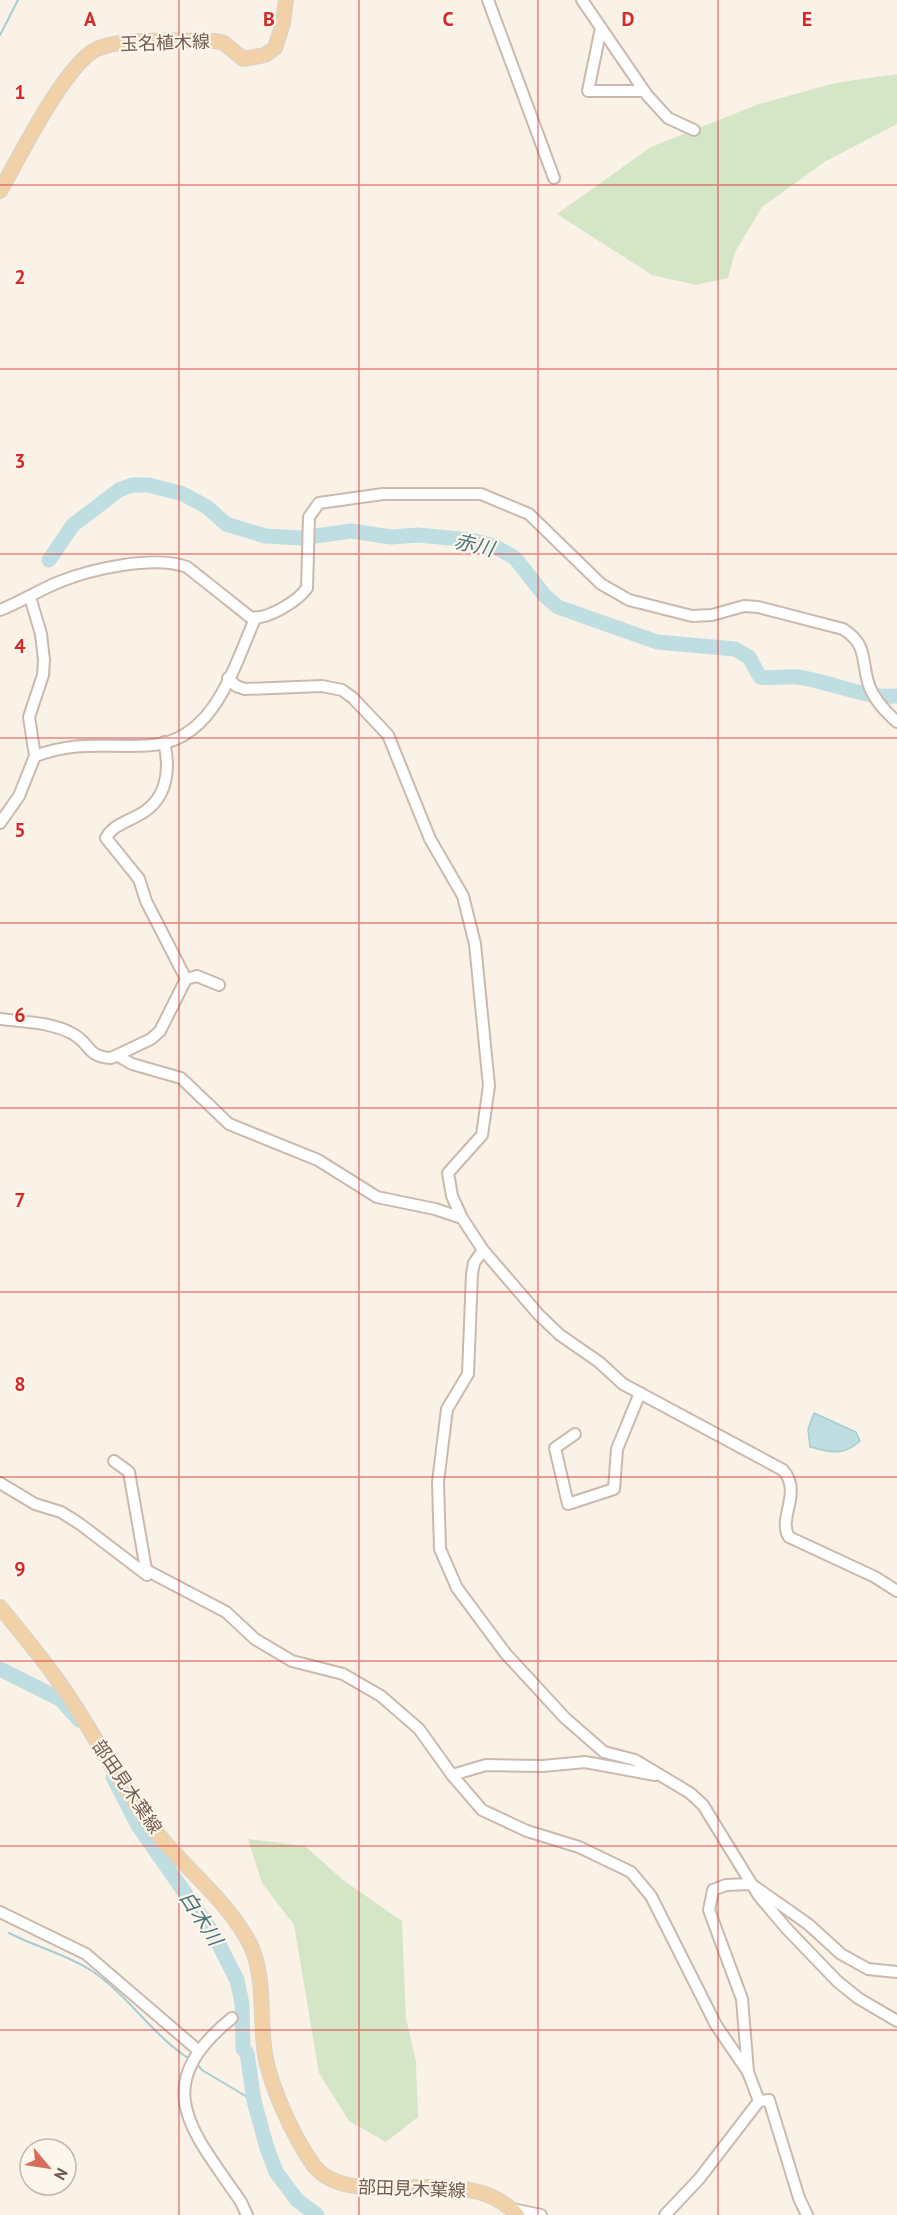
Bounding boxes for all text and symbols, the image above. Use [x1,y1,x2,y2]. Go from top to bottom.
text: A [84,6,97,32]
text: B [263,6,275,32]
text: C [442,6,454,32]
text: D [622,6,635,32]
text: E [802,6,812,32]
street label: 玉名植木線 [120,29,210,56]
text: 1 [14,79,26,105]
text: 2 [14,264,26,290]
text: 3 [14,448,26,474]
water label: 赤川 [452,528,498,563]
text: 4 [14,633,26,659]
text: 5 [14,817,26,843]
text: 6 [14,1002,26,1028]
text: 7 [14,1187,26,1213]
text: 8 [14,1371,26,1397]
text: 9 [14,1556,26,1582]
street label: 部田見木葉線 [88,1736,167,1838]
water label: 白木川 [174,1886,229,1952]
north arrow [18,2137,78,2197]
text: N [50,2165,72,2184]
street label: 部田見木葉線 [358,2175,466,2202]

